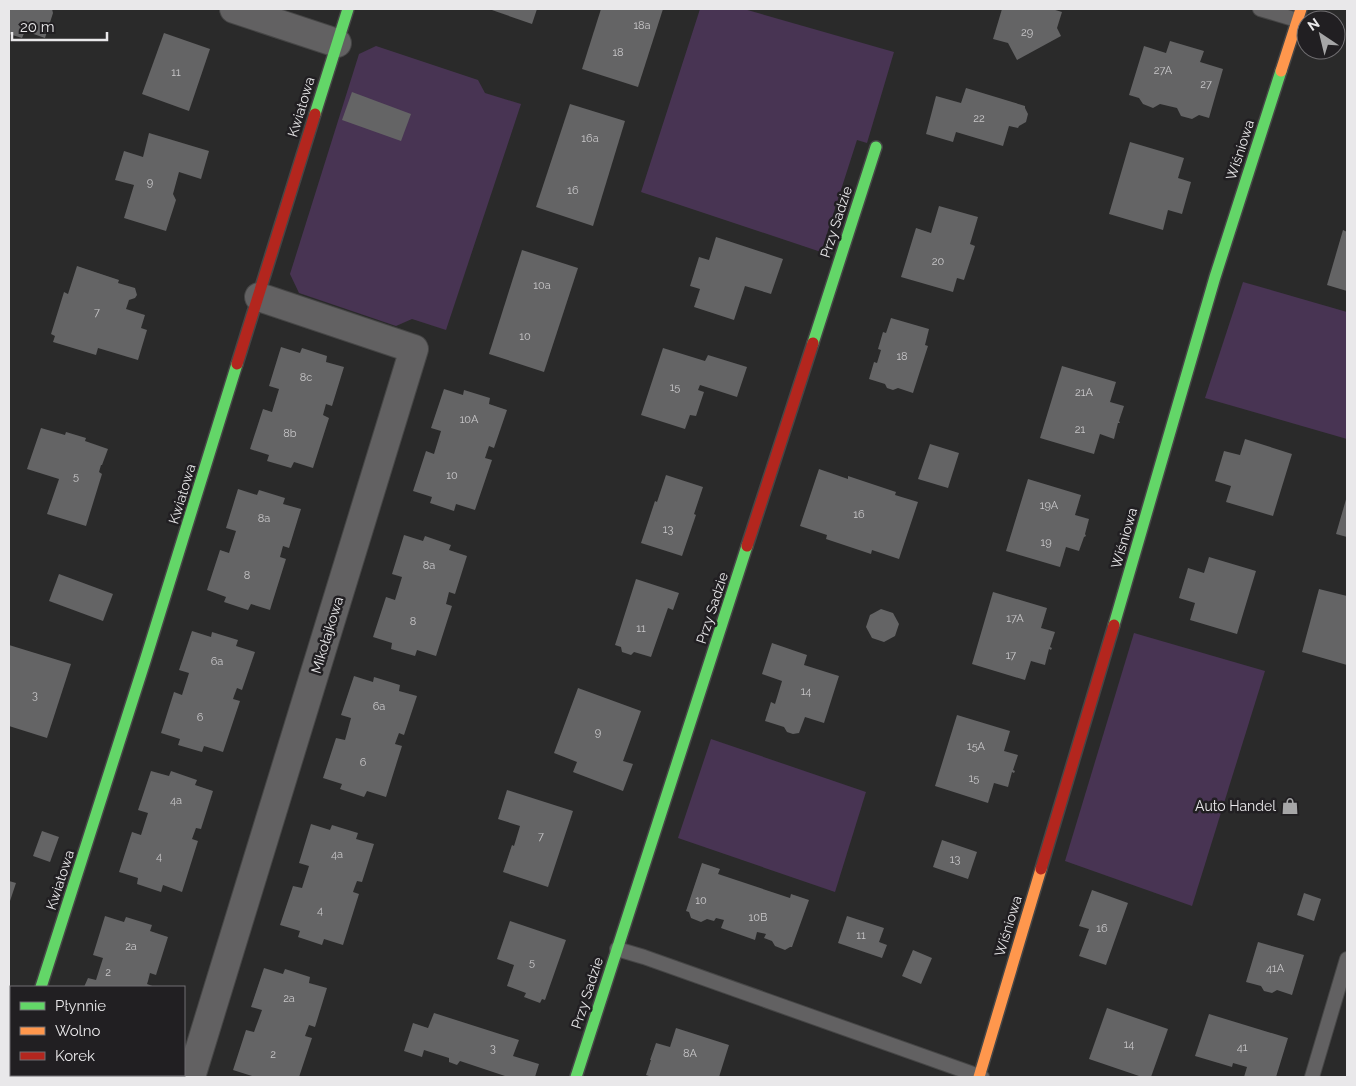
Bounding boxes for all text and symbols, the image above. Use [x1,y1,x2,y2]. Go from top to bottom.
scale bar [12,10,108,42]
north arrow [1296,10,1346,60]
text: N [1305,15,1323,34]
text: 20 m [20,18,55,36]
house number: 18a [633,19,651,32]
house number: 29 [1021,26,1033,39]
house number: 18 [612,46,624,59]
house number: 27A [1154,64,1173,77]
house number: 11 [171,66,181,79]
street label: Kwiatowa [284,75,318,139]
house number: 27 [1200,78,1212,91]
house number: 22 [973,112,985,125]
street label: Wiśniowa [1223,118,1257,182]
house number: 16a [581,132,599,145]
house number: 9 [147,176,153,189]
house number: 16 [567,184,579,197]
street label: Przy Sadzie [817,184,855,260]
house number: 20 [932,255,944,268]
house number: 10a [533,279,551,292]
house number: 7 [94,306,100,319]
house number: 10 [519,330,531,343]
house number: 18 [896,350,908,363]
house number: 8c [300,371,312,384]
house number: 15 [670,381,680,394]
house number: 21A [1075,386,1094,399]
house number: 10A [460,413,479,426]
house number: 21 [1075,423,1086,436]
house number: 8b [283,427,297,440]
street label: Kwiatowa [165,462,199,526]
house number: 10 [446,469,458,482]
house number: 5 [73,470,79,483]
house number: 19A [1040,499,1059,512]
street label: Wiśniowa [1108,506,1140,570]
house number: 16 [853,508,865,521]
house number: 8a [258,512,270,525]
house number: 13 [663,523,673,536]
house number: 19 [1040,536,1052,549]
house number: 8a [423,559,435,572]
house number: 8 [244,569,250,582]
street label: Przy Sadzie [693,570,731,646]
street label: Mikołajkowa [308,595,346,675]
house number: 17A [1006,612,1024,625]
house number: 8 [410,615,416,628]
house number: 11 [636,622,646,635]
house number: 17 [1006,649,1016,662]
house number: 6a [211,655,223,668]
house number: 14 [801,685,811,698]
house number: 3 [32,689,38,702]
house number: 6a [373,700,385,713]
house number: 6 [197,711,204,724]
house number: 9 [595,726,601,739]
house number: 15A [967,740,986,753]
house number: 6 [360,756,367,769]
house number: 15 [969,772,979,785]
house number: 4a [170,794,182,807]
shop icon: Auto Handel [1280,796,1300,816]
place label: Auto Handel [1195,798,1276,814]
house number: 7 [538,830,544,843]
street label: Kwiatowa [43,848,77,912]
house number: 4a [331,848,343,861]
house number: 4 [156,850,162,863]
house number: 13 [950,853,960,866]
house number: 10 [695,894,707,907]
street label: Wiśniowa [991,894,1025,958]
house number: 4 [317,904,323,917]
house number: 10B [749,911,767,924]
house number: 16 [1096,922,1108,935]
house number: 11 [856,929,866,942]
house number: 2a [125,940,137,953]
street label: Przy Sadzie [568,955,606,1031]
house number: 5 [529,956,535,969]
house number: 41A [1266,962,1285,975]
house number: 2 [105,966,111,979]
legend [10,986,185,1076]
house number: 2a [283,992,295,1005]
text: Płynnie [55,997,106,1015]
text: Wolno [55,1022,100,1040]
house number: 14 [1124,1038,1134,1051]
house number: 41 [1237,1041,1248,1054]
house number: 3 [490,1042,496,1055]
text: Korek [55,1047,95,1065]
house number: 8A [683,1047,697,1060]
house number: 2 [270,1048,276,1061]

